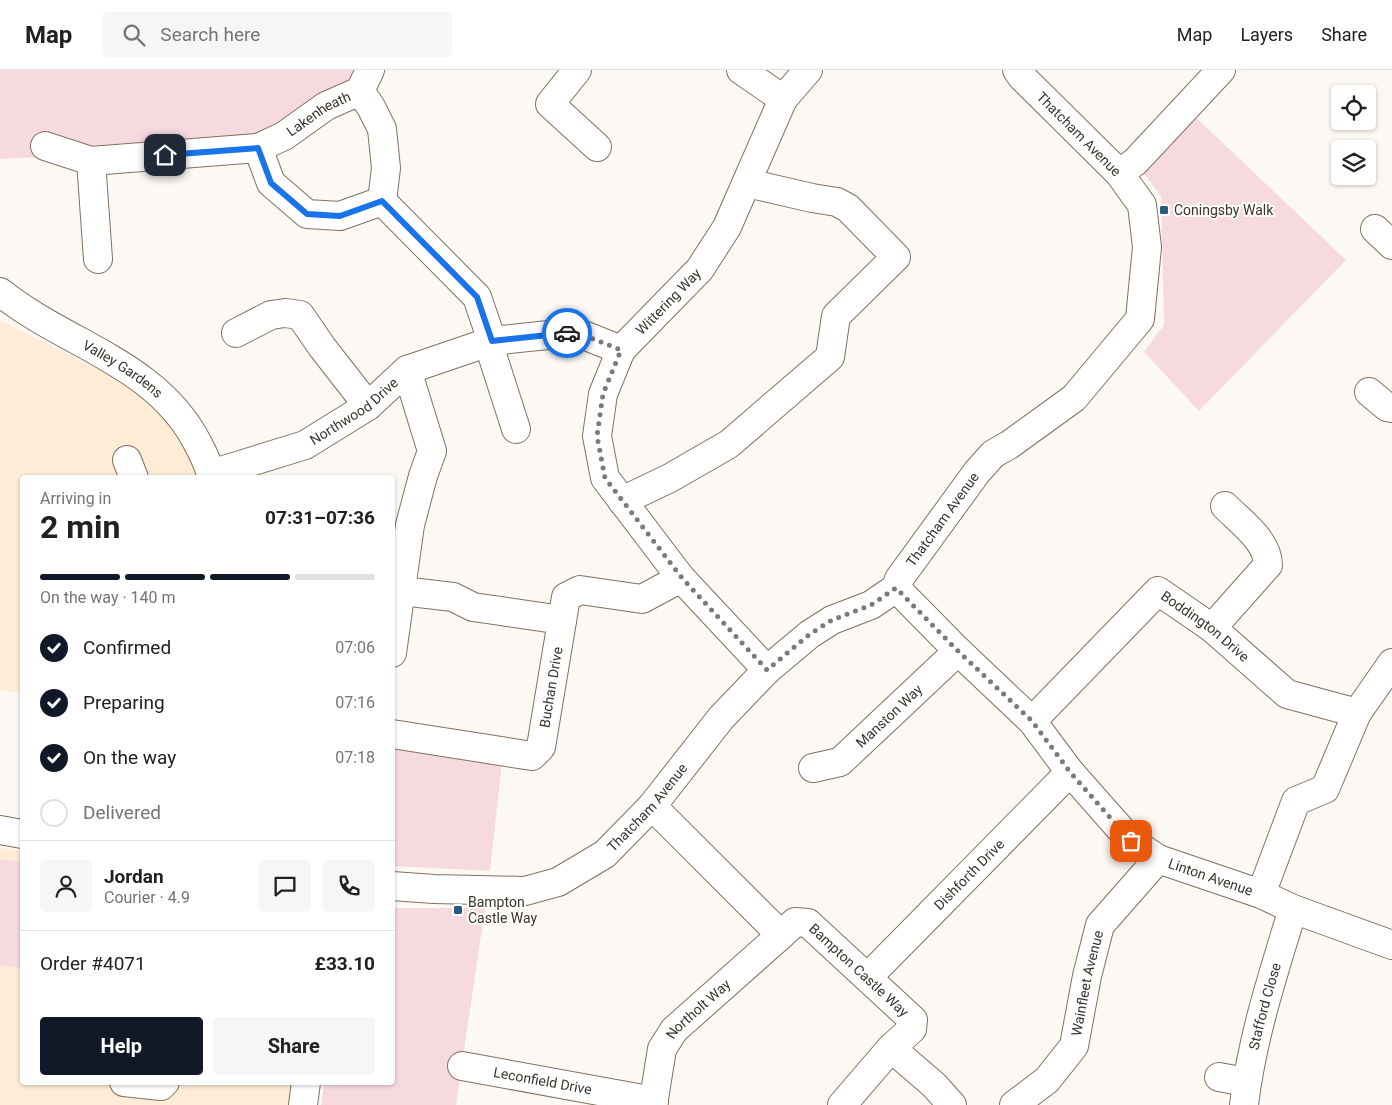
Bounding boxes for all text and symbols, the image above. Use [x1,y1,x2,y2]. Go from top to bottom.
search box [102,12,452,57]
text: Map [25,21,72,49]
icon: search [120,21,148,49]
text: Search here [160,23,260,46]
text: Map [1177,24,1212,45]
text: Layers [1240,24,1293,45]
text: Share [1321,24,1367,45]
map controls [1331,85,1376,185]
button: locate [1331,85,1376,130]
street label: Lakenheath [284,88,353,140]
street label: Thatcham Avenue [1034,89,1124,179]
pin [144,134,186,176]
button: layers [1331,140,1376,185]
icon: home [151,141,179,169]
place label: Coningsby Walk [1174,202,1274,218]
marker: Coningsby Walk [1158,204,1170,216]
street label: Wittering Way [633,265,704,338]
courier [542,308,592,358]
icon: car [553,319,581,347]
street label: Valley Gardens [80,337,166,401]
street label: Northwood Drive [307,374,401,448]
street label: Thatcham Avenue [903,469,982,570]
text: Arriving in [40,489,111,508]
text: 07:31–07:36 [265,506,375,529]
text: 2 min [40,508,120,546]
text: On the way · 140 m [40,588,176,607]
street label: Boddington Drive [1158,588,1252,665]
icon: check [40,634,68,662]
text: Confirmed [83,636,171,659]
text: 07:06 [335,638,375,657]
street label: Buchan Drive [536,646,566,729]
street label: Manston Way [853,681,926,751]
icon: check [40,689,68,717]
text: Preparing [83,691,165,714]
text: 07:16 [335,693,375,712]
icon: check [40,744,68,772]
text: On the way [83,746,176,769]
text: 07:18 [335,748,375,767]
street label: Thatcham Avenue [604,760,690,855]
text: Delivered [83,801,161,824]
pin [1110,820,1152,862]
icon: bag [1117,827,1145,855]
street label: Dishforth Drive [931,836,1007,913]
street label: Linton Avenue [1166,855,1255,899]
button: person [40,860,92,912]
button: chat [259,860,311,912]
button: phone [323,860,375,912]
text: Jordan [104,865,164,888]
text: Courier · 4.9 [104,888,190,907]
place label: Bampton Castle Way [468,894,538,926]
marker: Bampton Castle Way [452,904,464,916]
street label: Bampton Castle Way [806,920,912,1020]
street label: Wainfleet Avenue [1068,929,1106,1037]
text: Order #4071 [40,952,146,975]
text: £33.10 [315,952,375,975]
street label: Stafford Close [1246,961,1284,1051]
street label: Northolt Way [663,976,734,1042]
button: Help [40,1017,203,1075]
button: Share [213,1017,375,1075]
street label: Leconfield Drive [492,1064,593,1097]

